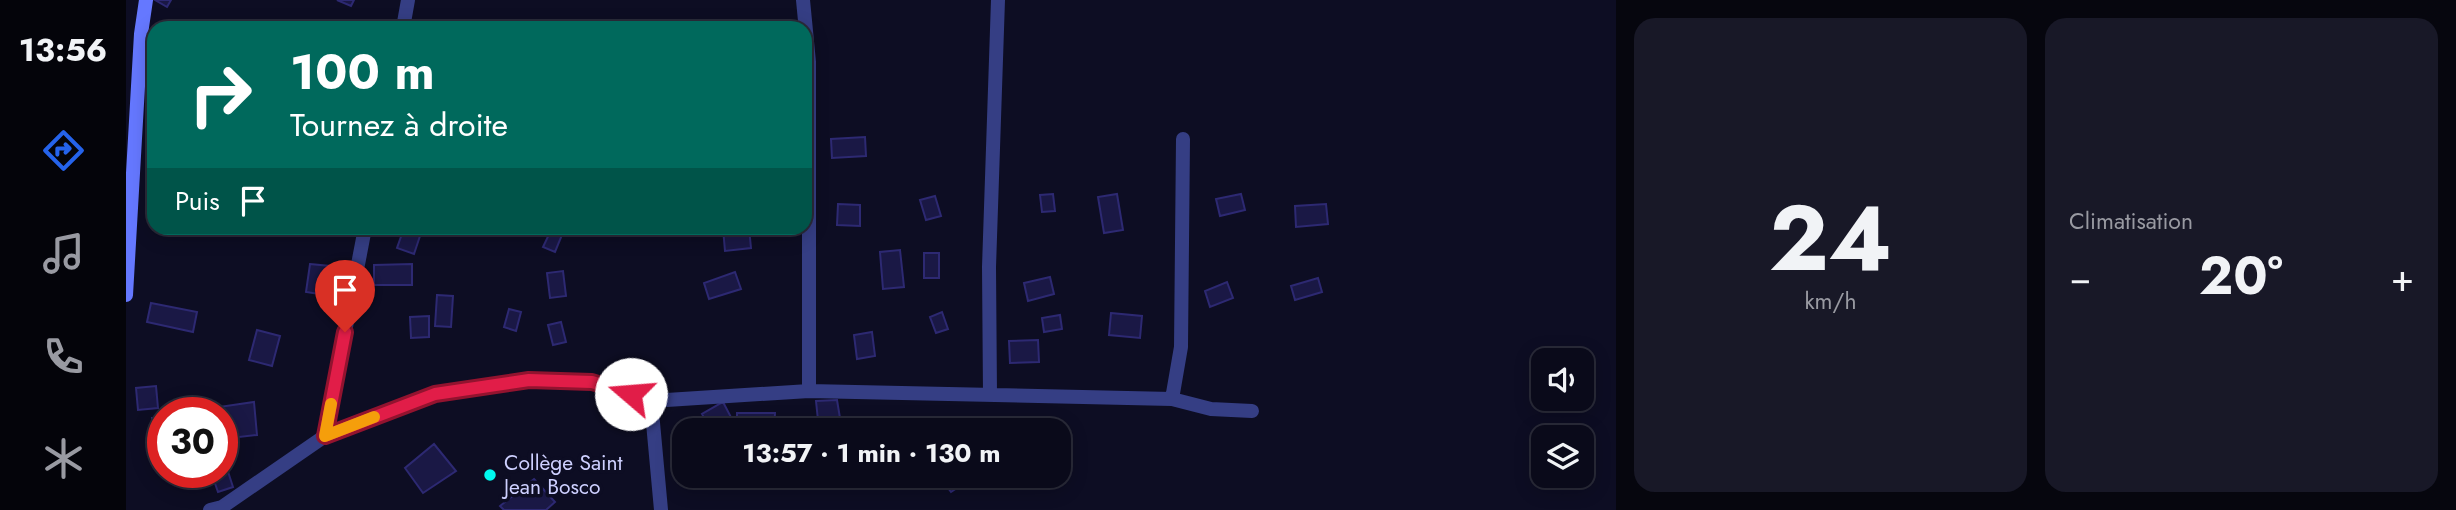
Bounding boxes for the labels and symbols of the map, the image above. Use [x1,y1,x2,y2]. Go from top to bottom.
pin [315,260,375,332]
position arrow [594,357,668,431]
speed limit sign: 30 [147,397,238,488]
place label: Collège Saint Jean Bosco [501,448,623,502]
marker: Collège Saint Jean Bosco [482,467,498,483]

